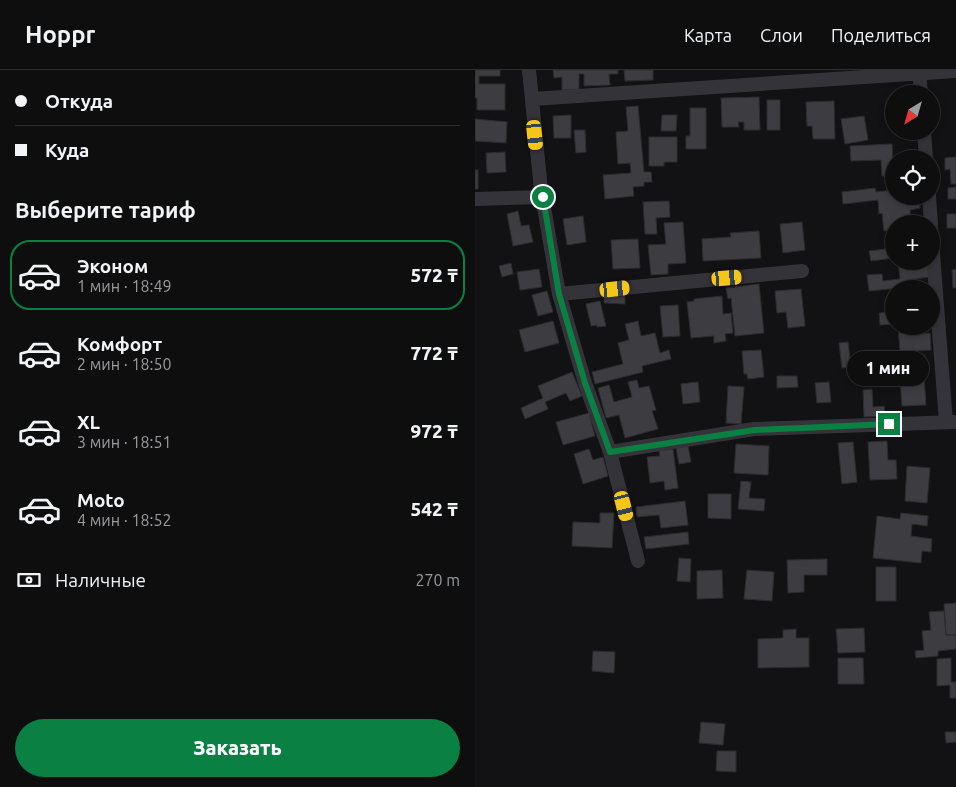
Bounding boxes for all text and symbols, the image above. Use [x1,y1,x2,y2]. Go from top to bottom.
text: Hoppr [25,21,95,48]
text: Карта [684,25,732,45]
text: Слои [760,25,803,45]
text: Поделиться [831,25,931,45]
north arrow [885,85,940,140]
map controls [885,85,940,335]
text: Откуда [45,90,113,112]
car [525,119,544,151]
text: Куда [45,139,89,161]
button: locate [885,150,940,205]
route start [532,186,554,208]
text: Выберите тариф [15,197,196,222]
button: + [885,215,940,270]
icon: car [17,253,62,298]
text: Эконом [77,255,148,277]
text: 572 ₸ [411,264,458,286]
car [711,269,742,287]
text: 1 мин · 18:49 [77,277,171,295]
car [599,280,630,298]
button: − [885,280,940,335]
icon: car [17,331,62,376]
text: Комфорт [77,333,162,355]
text: 772 ₸ [411,342,458,364]
callout: 1 мин [848,352,930,386]
text: 2 мин · 18:50 [77,355,171,373]
text: 1 мин [866,359,910,377]
icon: car [17,409,62,454]
text: XL [77,411,100,433]
route end [878,413,900,435]
text: 972 ₸ [411,420,458,442]
text: 3 мин · 18:51 [77,433,171,451]
icon: car [17,487,62,532]
text: Moto [77,489,125,511]
car [613,490,634,522]
text: 542 ₸ [411,498,458,520]
text: 4 мин · 18:52 [77,511,171,529]
icon: cash [15,566,43,594]
text: Наличные [55,569,146,591]
text: 270 m [415,571,460,589]
button: Заказать [15,719,460,777]

